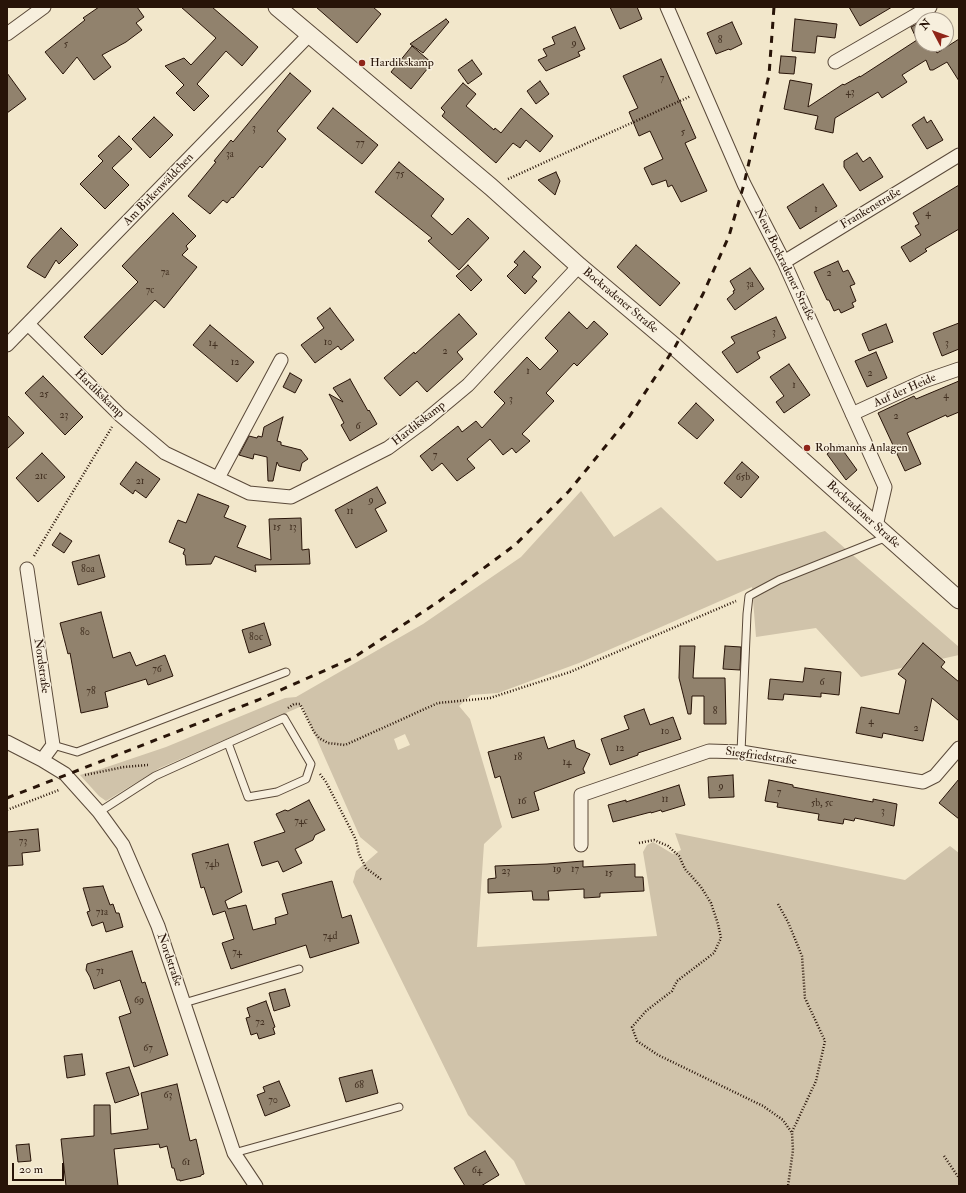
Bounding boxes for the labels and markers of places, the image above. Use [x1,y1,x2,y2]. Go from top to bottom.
place label: Hardikskamp [370,56,434,70]
marker: Hardikskamp [357,58,367,68]
place label: Rohmanns Anlagen [815,441,908,455]
marker: Rohmanns Anlagen [802,443,812,453]

